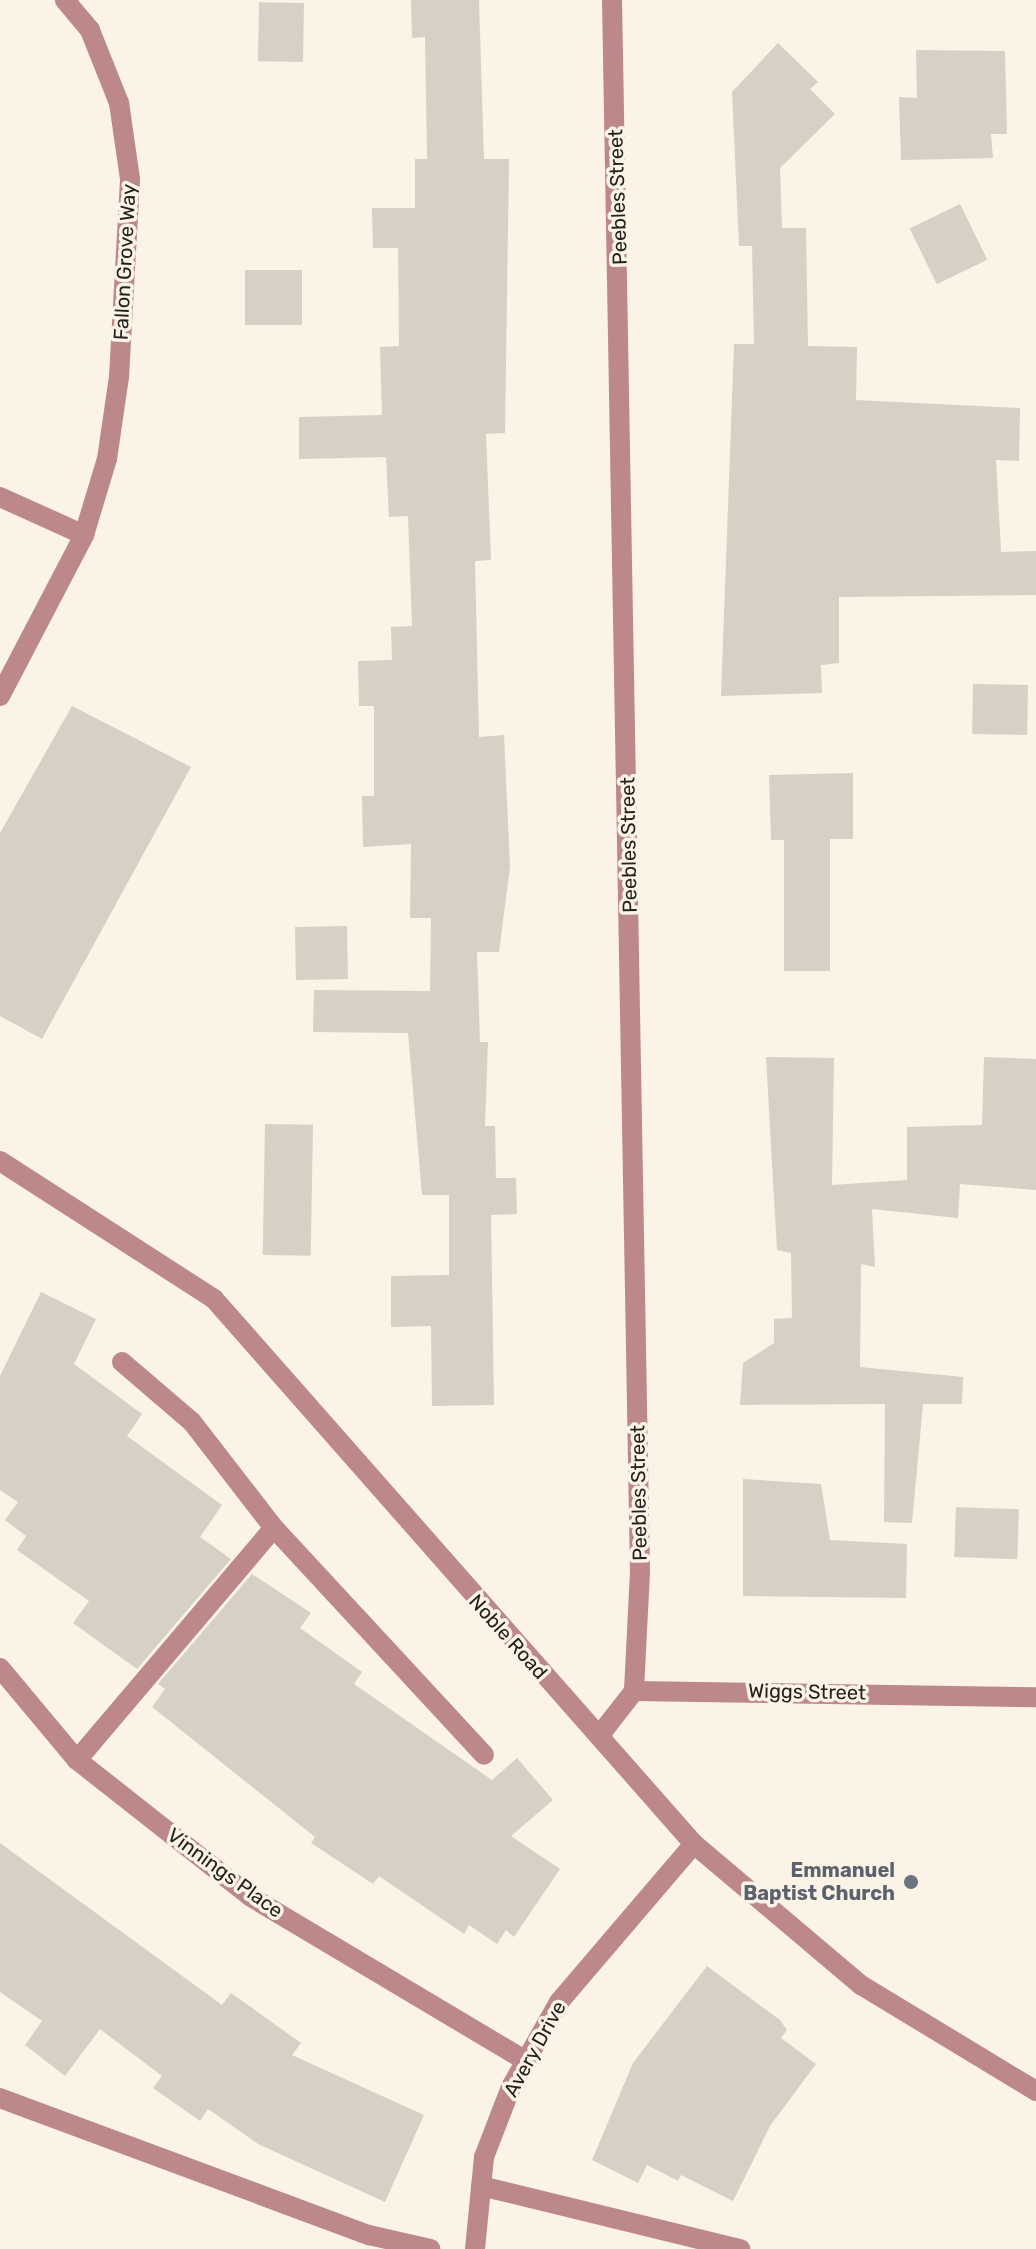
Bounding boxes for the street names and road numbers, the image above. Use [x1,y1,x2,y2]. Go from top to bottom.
street label: Peebles Street [604,129,632,265]
street label: Fallon Grove Way [109,183,141,341]
street label: Peebles Street [616,777,642,913]
street label: Peebles Street [626,1425,652,1561]
street label: Noble Road [464,1590,552,1684]
street label: Wiggs Street [748,1679,866,1705]
street label: Vinnings Place [162,1823,288,1923]
street label: Avery Drive [499,1997,571,2101]

